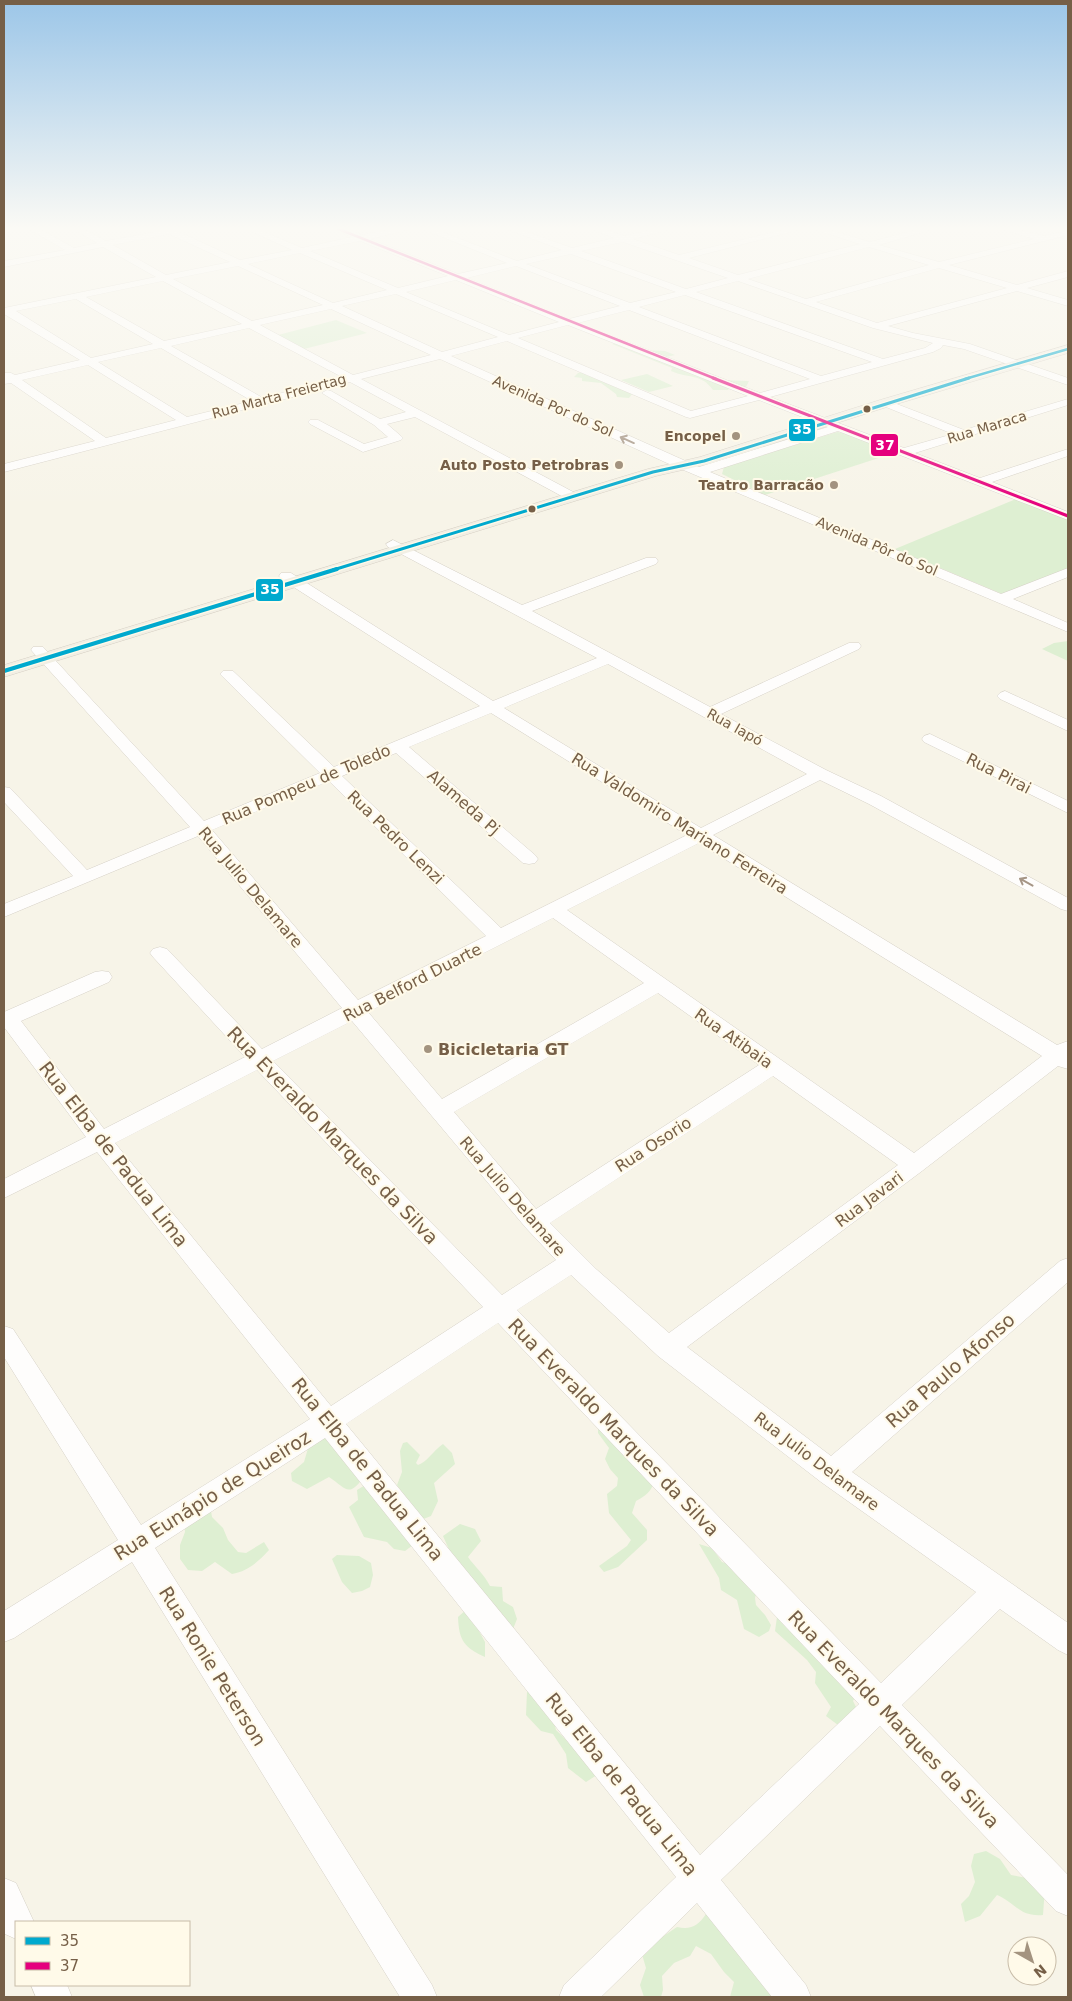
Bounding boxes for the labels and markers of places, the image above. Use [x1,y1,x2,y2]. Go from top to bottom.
unlabelled marker [862,404,872,414]
place label: Encopel [664,428,726,444]
marker: Encopel [730,430,742,442]
place label: Auto Posto Petrobras [440,457,609,473]
marker: Auto Posto Petrobras [613,459,625,471]
place label: Teatro Barracão [699,477,824,493]
marker: Teatro Barracão [828,479,840,491]
unlabelled marker [527,504,537,514]
place label: Bicicletaria GT [438,1040,569,1059]
marker: Bicicletaria GT [422,1043,434,1055]

